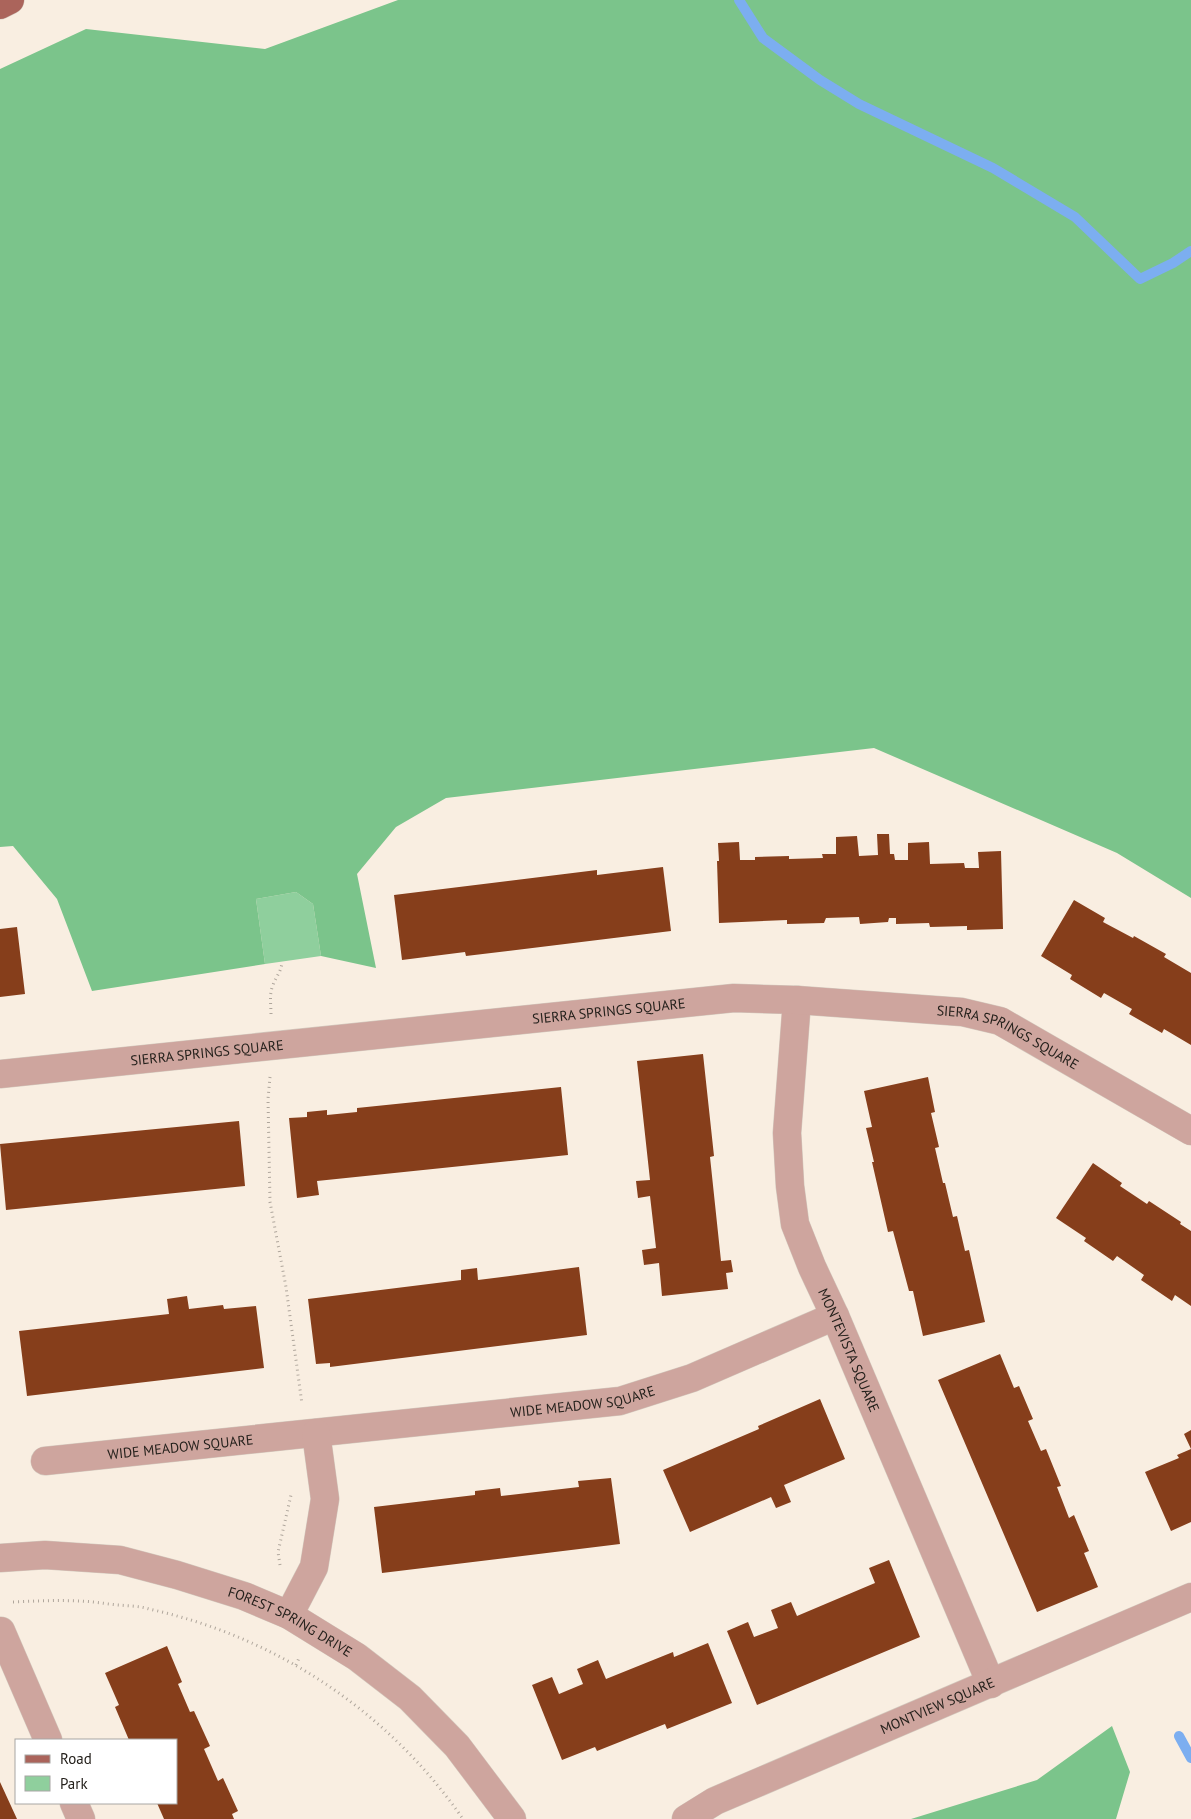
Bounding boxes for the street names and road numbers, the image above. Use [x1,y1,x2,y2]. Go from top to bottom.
street label: SIERRA SPRINGS SQUARE [531,994,686,1028]
street label: SIERRA SPRINGS SQUARE [936,1001,1082,1073]
street label: SIERRA SPRINGS SQUARE [129,1036,284,1069]
street label: MONTEVISTA SQUARE [814,1285,884,1415]
street label: WIDE MEADOW SQUARE [509,1381,657,1421]
street label: WIDE MEADOW SQUARE [106,1430,254,1463]
street label: FOREST SPRING DRIVE [226,1583,355,1661]
street label: MONTVIEW SQUARE [877,1673,997,1738]

